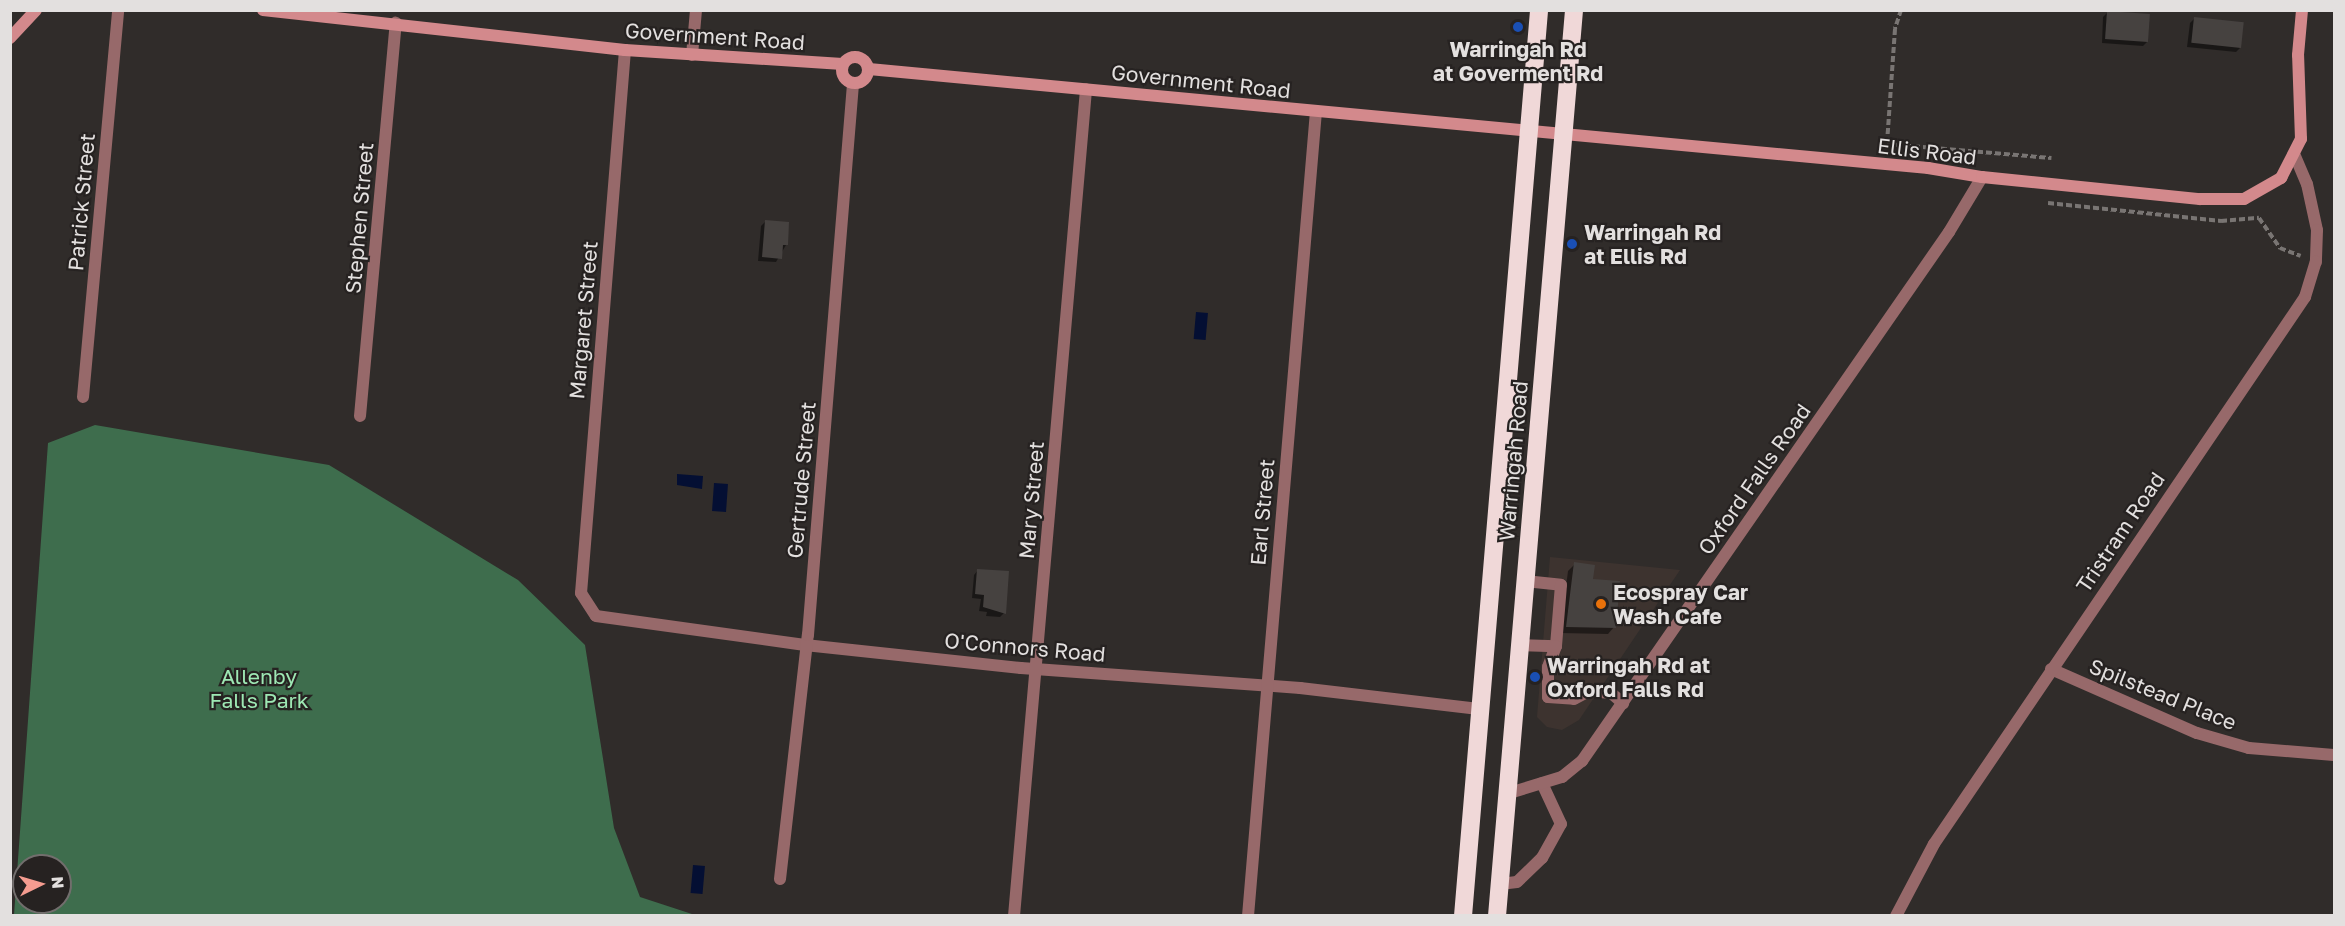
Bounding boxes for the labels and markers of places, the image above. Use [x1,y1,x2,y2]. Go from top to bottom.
marker: Warringah Rd at Goverment Rd [1511,20,1525,34]
place label: Warringah Rd at Goverment Rd [1433,36,1603,86]
place label: Warringah Rd at Ellis Rd [1584,219,1721,269]
marker: Warringah Rd at Ellis Rd [1565,237,1579,251]
place label: Ecospray Car Wash Cafe [1613,579,1748,629]
marker: Ecospray Car Wash Cafe [1594,597,1608,611]
place label: Warringah Rd at Oxford Falls Rd [1547,652,1710,702]
marker: Warringah Rd at Oxford Falls Rd [1528,670,1542,684]

